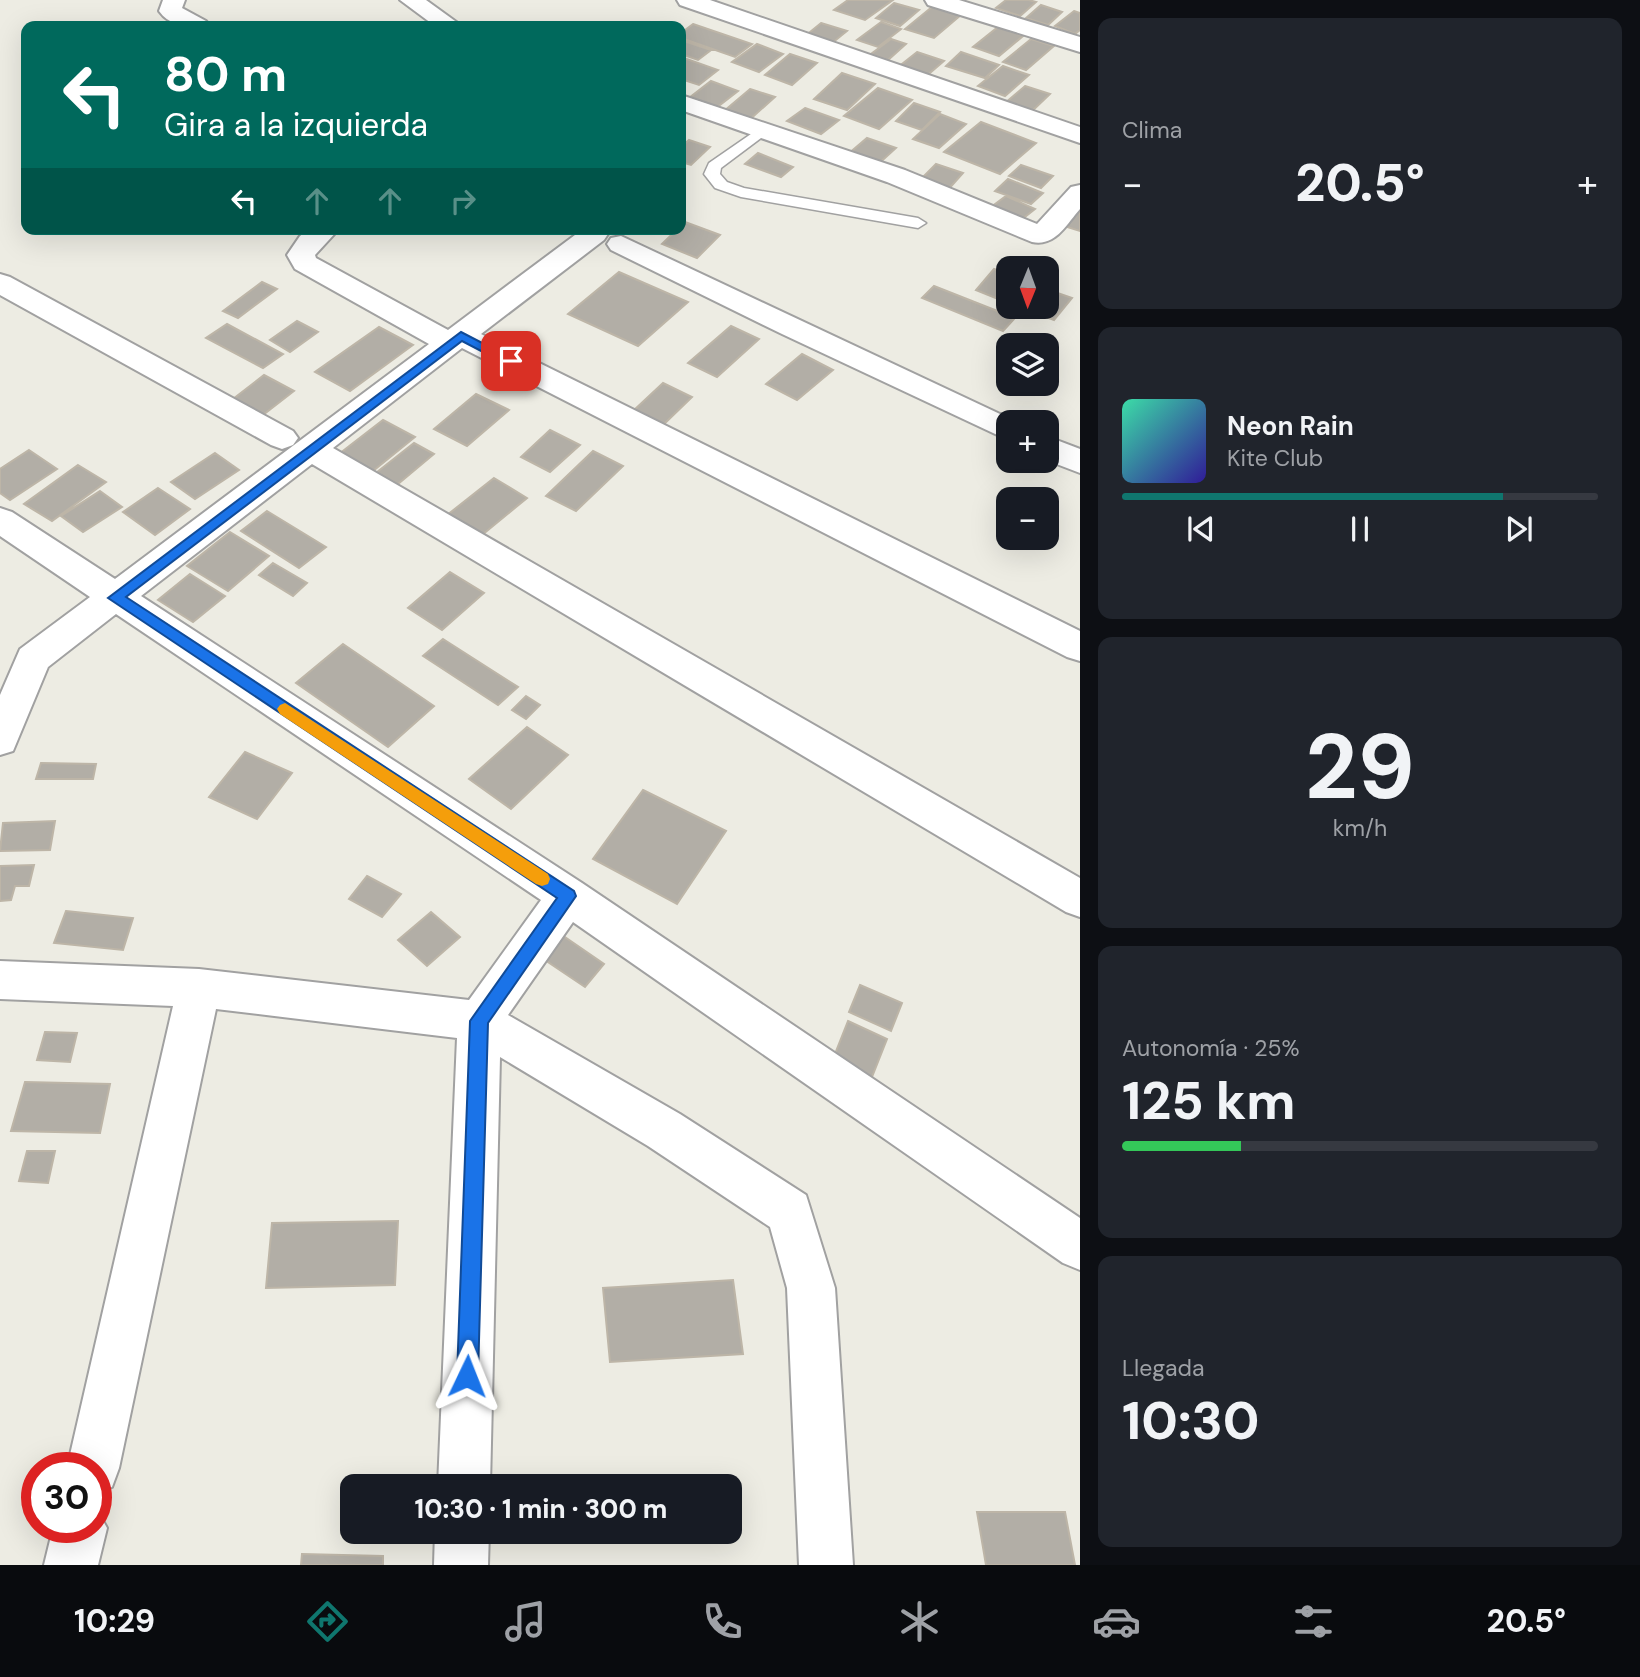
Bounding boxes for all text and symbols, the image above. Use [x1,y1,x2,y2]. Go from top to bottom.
text: 80 m [164,42,287,106]
icon: left [49,49,140,140]
text: Gira a la izquierda [164,104,428,146]
text: Clima [1122,115,1182,145]
text: 20.5° [1295,149,1425,217]
text: − [1122,159,1143,209]
text: + [1577,159,1598,209]
icon: left [225,182,263,220]
icon: ahead [298,182,336,220]
icon: ahead [371,182,409,220]
icon: right [444,182,482,220]
north arrow [996,256,1059,318]
map controls [996,256,1059,550]
pin [481,331,541,391]
button: layers [996,333,1059,396]
icon: arrive [492,342,530,380]
text: Neon Rain [1227,409,1354,443]
button: + [996,410,1059,473]
text: Kite Club [1227,443,1323,473]
button: − [996,487,1059,550]
icon: previous [1182,510,1220,548]
icon: pause [1341,510,1379,548]
icon: next [1500,510,1538,548]
text: 29 [1305,708,1415,826]
text: km/h [1333,813,1387,843]
text: Autonomía · 25% [1122,1033,1300,1063]
text: 125 km [1122,1067,1295,1135]
position arrow [430,1339,504,1413]
text: Llegada [1122,1353,1205,1383]
text: 10:30 [1122,1387,1260,1455]
speed limit sign: 30 [21,1452,112,1543]
text: 10:30 · 1 min · 300 m [415,1492,667,1526]
icon: directions [303,1597,352,1646]
icon: music [501,1597,550,1646]
icon: phone [698,1597,747,1646]
icon: climate [895,1597,944,1646]
icon: car [1092,1597,1141,1646]
icon: filters [1289,1597,1338,1646]
text: 10:29 [74,1600,155,1642]
text: 20.5° [1487,1600,1566,1642]

